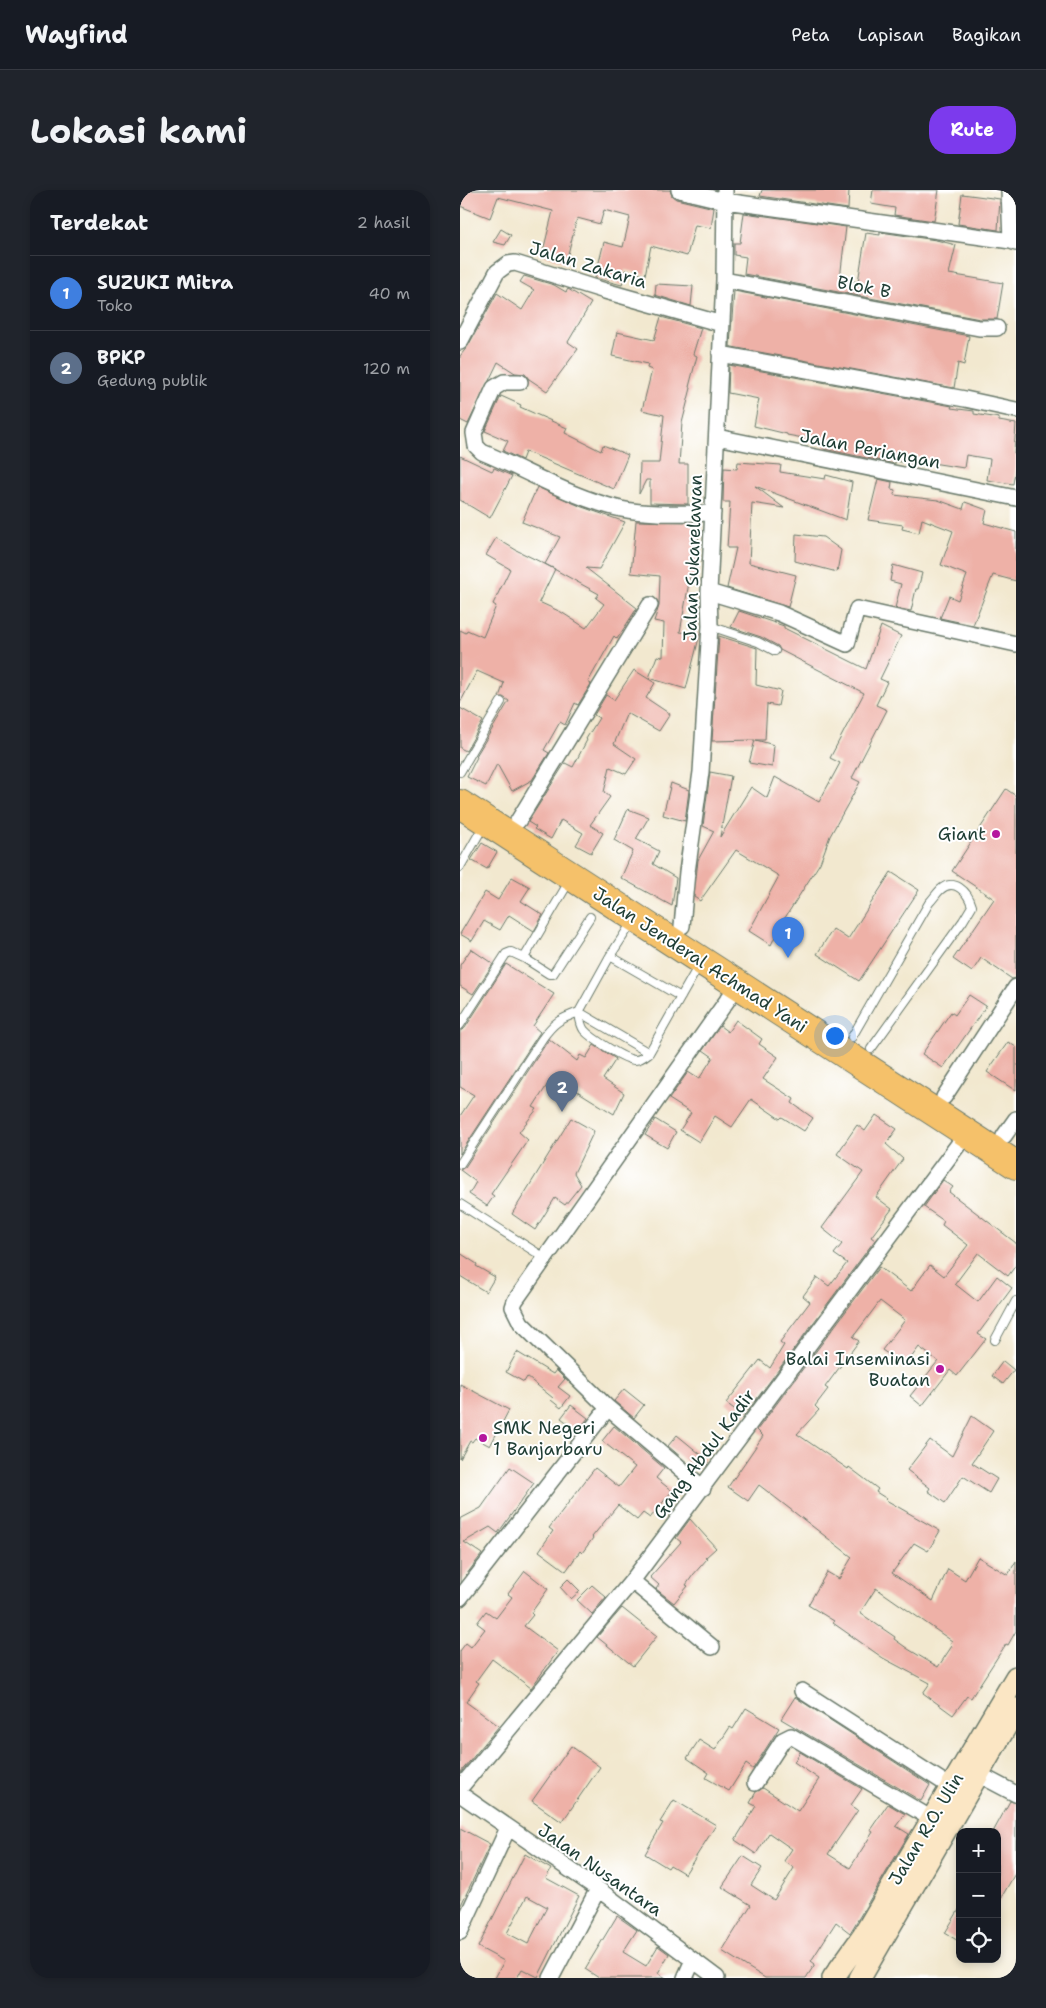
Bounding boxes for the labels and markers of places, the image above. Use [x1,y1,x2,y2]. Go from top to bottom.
place label: Giant [938,822,986,846]
marker: Giant [990,828,1002,840]
pin: 1 [772,917,804,958]
pin: 2 [546,1071,578,1112]
place label: Balai Inseminasi Buatan [786,1347,930,1392]
marker: Balai Inseminasi Buatan [934,1363,946,1375]
place label: SMK Negeri 1 Banjarbaru [493,1416,603,1461]
marker: SMK Negeri 1 Banjarbaru [477,1432,489,1444]

